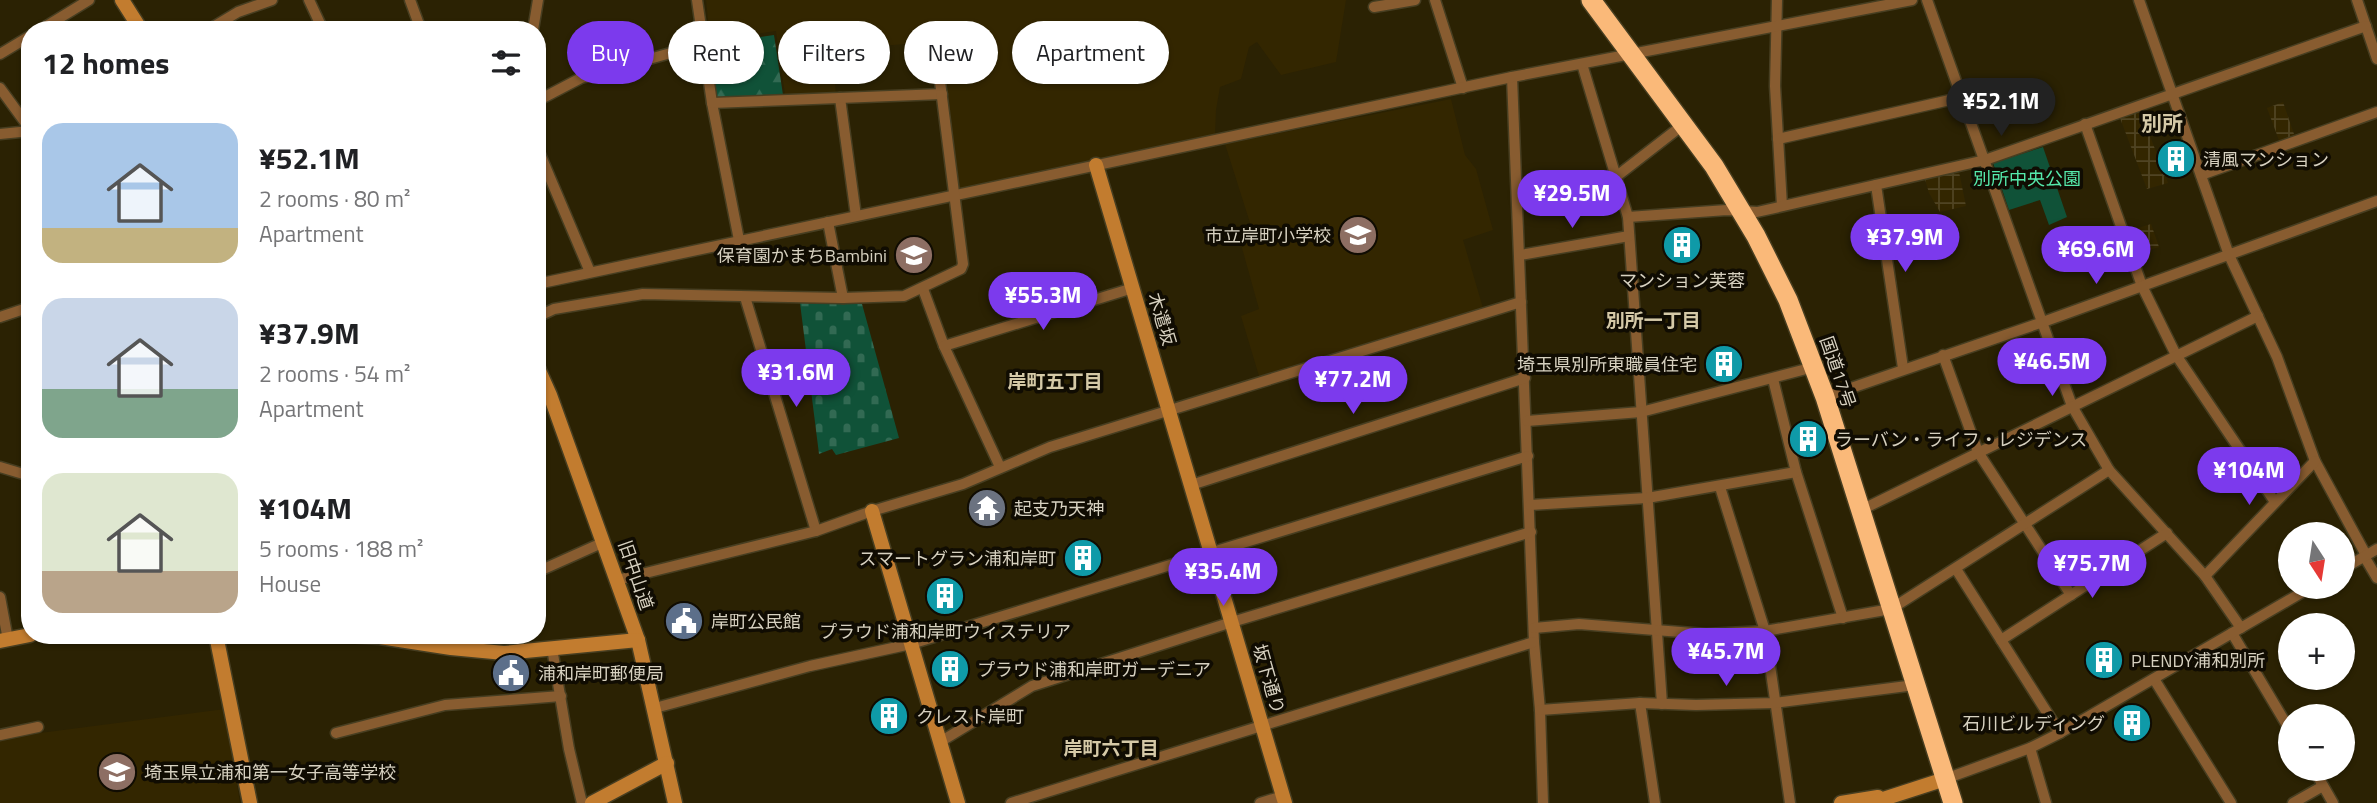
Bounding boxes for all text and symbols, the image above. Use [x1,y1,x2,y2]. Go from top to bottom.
chip: Buy [567,21,654,84]
chip: Rent [668,21,764,84]
chip: Filters [778,21,890,84]
chip: New [904,21,998,84]
chip: Apartment [1012,21,1169,84]
text: 12 homes [42,40,169,86]
icon: filters [487,44,525,82]
pin: ¥52.1M [1944,78,2058,138]
text: ¥52.1M [1962,83,2040,118]
district label: 別所 [2141,107,2183,139]
text: ¥52.1M [259,135,360,181]
building icon: 清風マンション [2155,138,2197,180]
place label: 清風マンション [2203,146,2329,173]
icon: home [98,151,182,235]
park label: 別所中央公園 [1973,165,2081,192]
pin: ¥29.5M [1515,170,1629,230]
text: ¥29.5M [1533,175,1611,210]
text: 2 rooms · 80 m² [259,181,410,216]
school or university icon: 市立岸町小学校 [1337,214,1379,256]
pin: ¥37.9M [1848,215,1962,274]
text: Apartment [259,216,364,251]
text: ¥37.9M [1866,219,1944,254]
place label: 市立岸町小学校 [1205,222,1331,249]
building icon: マンション芙蓉 [1661,224,1703,266]
pin: ¥69.6M [2039,226,2153,286]
text: ¥69.6M [2057,231,2135,266]
school or university icon: 保育園かまちBambini [893,234,935,276]
place label: 保育園かまちBambini [717,242,887,269]
place label: マンション芙蓉 [1619,267,1745,294]
pin: ¥55.3M [986,272,1100,332]
text: ¥55.3M [1004,277,1082,312]
street label: 木遣坂 [1141,289,1183,349]
district label: 別所一丁目 [1605,305,1701,334]
text: ¥37.9M [259,310,360,356]
icon: home [98,326,182,410]
street label: 国道17号 [1813,333,1863,411]
pin: ¥46.5M [1995,338,2109,398]
building icon: 埼玉県別所東職員住宅 [1703,343,1745,385]
text: ¥46.5M [2013,343,2091,378]
pin: ¥31.6M [739,350,853,409]
place label: 埼玉県別所東職員住宅 [1517,351,1697,378]
text: ¥31.6M [757,354,835,389]
text: 2 rooms · 54 m² [259,356,410,391]
pin: ¥77.2M [1296,356,1410,416]
text: ¥77.2M [1314,361,1392,396]
district label: 岸町五丁目 [1007,366,1103,395]
text: Apartment [259,391,364,426]
building icon: ラーバン・ライフ・レジデンス [1787,418,1829,460]
place label: ラーバン・ライフ・レジデンス [1835,426,2087,453]
pin: ¥104M [2200,448,2298,507]
text: ¥104M [2213,452,2285,487]
text: ¥104M [259,485,352,531]
temple icon: 起支乃天神 [966,487,1008,529]
place label: 起支乃天神 [1014,495,1104,522]
icon: home [98,501,182,585]
north arrow [2278,522,2356,598]
map controls [2278,522,2355,781]
text: 5 rooms · 188 m² [259,531,423,566]
street label: 旧中山道 [612,537,660,613]
building icon: スマートグラン浦和岸町 [1062,537,1104,579]
pin: ¥75.7M [2035,540,2149,600]
place label: スマートグラン浦和岸町 [859,545,1056,572]
text: ¥75.7M [2053,545,2131,580]
pin: ¥35.4M [1166,548,1280,608]
text: ¥35.4M [1184,553,1262,588]
text: House [259,566,321,601]
building icon: プラウド浦和岸町ウィステリア [924,575,966,617]
public building icon: 岸町公民館 [663,600,705,642]
place label: 岸町公民館 [711,608,801,635]
button: + [2278,613,2355,690]
place label: プラウド浦和岸町ウィステリア [819,618,1071,645]
pin: ¥45.7M [1669,628,1783,688]
text: ¥45.7M [1687,633,1765,668]
building icon: PLENDY浦和別所 [2083,639,2125,681]
street label: 坂下通り [1246,641,1292,717]
place label: PLENDY浦和別所 [2131,647,2265,674]
building icon: プラウド浦和岸町ガーデニア [929,648,971,690]
public building icon: 浦和岸町郵便局 [490,652,532,694]
place label: プラウド浦和岸町ガーデニア [977,656,1211,683]
place label: 浦和岸町郵便局 [538,660,664,687]
building icon: クレスト岸町 [868,695,910,737]
building icon: 石川ビルディング [2111,702,2153,744]
place label: クレスト岸町 [916,703,1024,730]
button: − [2278,704,2355,781]
place label: 石川ビルディング [1962,710,2105,737]
district label: 岸町六丁目 [1063,733,1159,762]
school or university icon: 埼玉県立浦和第一女子高等学校 [96,751,138,793]
place label: 埼玉県立浦和第一女子高等学校 [144,759,396,786]

